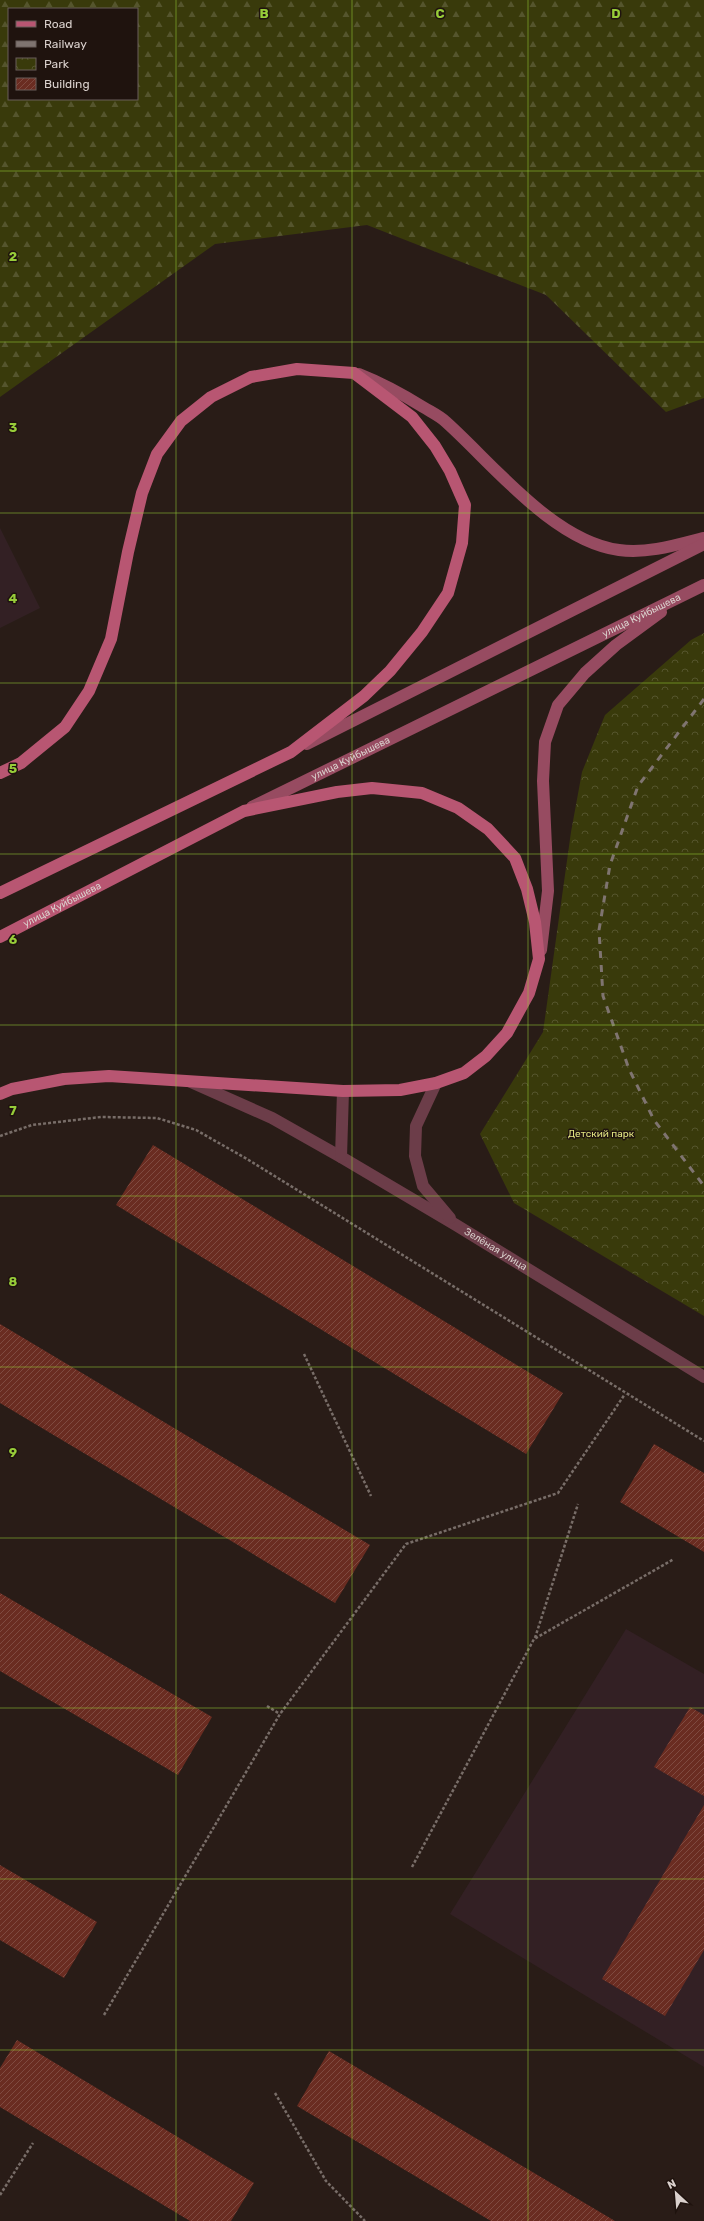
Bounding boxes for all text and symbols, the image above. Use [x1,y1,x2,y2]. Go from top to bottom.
text: B [259,6,269,21]
text: C [435,6,445,21]
text: D [611,6,621,21]
legend [8,8,138,100]
text: Road [44,17,72,31]
text: Railway [44,37,87,51]
text: Park [44,57,70,71]
text: Building [44,77,90,91]
text: 2 [9,249,17,264]
text: 3 [9,420,18,435]
text: 4 [9,591,18,606]
street label: улица Куйбышева [600,591,683,640]
street label: улица Куйбышева [309,734,392,783]
text: 5 [9,761,17,776]
street label: улица Куйбышева [21,880,103,930]
text: 6 [9,932,18,947]
text: 7 [9,1103,17,1118]
park label: Детский парк [568,1128,635,1140]
street label: Зелёная улица [462,1225,529,1273]
text: 8 [9,1274,18,1289]
text: 9 [9,1445,17,1460]
north arrow [656,2173,696,2213]
text: N [665,2177,678,2192]

